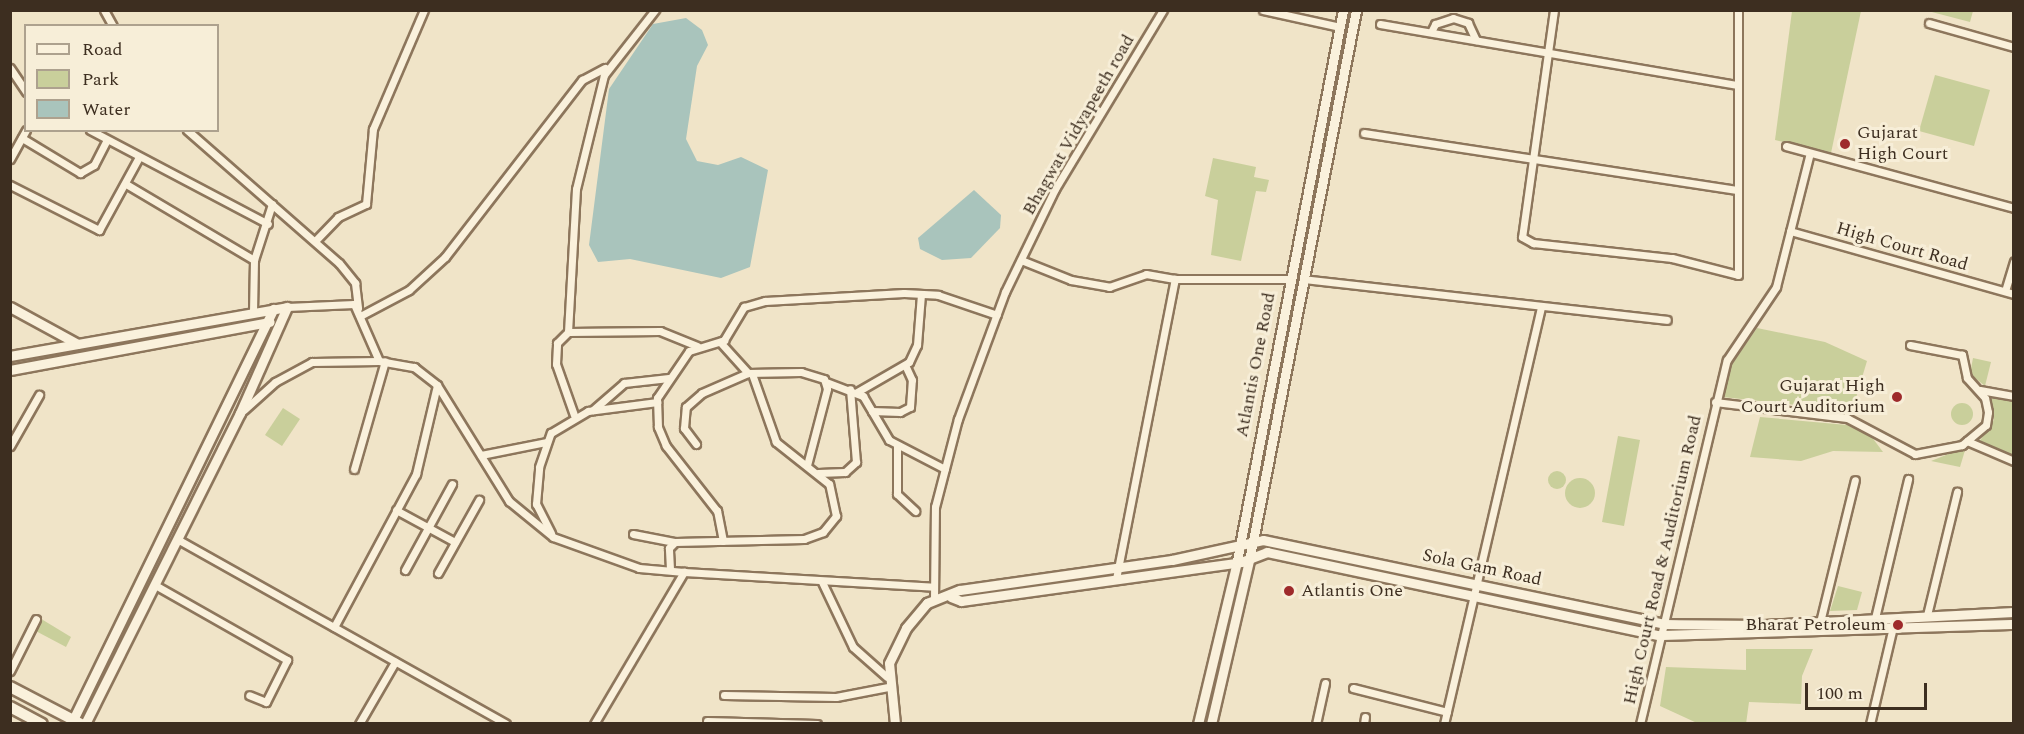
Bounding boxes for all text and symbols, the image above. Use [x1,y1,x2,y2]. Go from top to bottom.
legend [24,24,219,132]
street label: Bhagwat Vidyapeeth road [1018,31,1140,219]
text: Road [82,36,123,63]
text: Park [82,66,119,93]
text: Water [82,96,130,123]
place label: Gujarat High Court [1857,123,1948,166]
marker: Gujarat High Court [1838,137,1852,151]
street label: High Court Road [1834,218,1970,276]
street label: Atlantis One Road [1231,291,1281,439]
place label: Gujarat High Court Auditorium [1741,376,1885,418]
marker: Gujarat High Court Auditorium [1890,390,1904,404]
street label: High Court Road & Auditorium Road [1619,413,1707,707]
street label: Sola Gam Road [1420,545,1544,591]
place label: Atlantis One [1301,580,1403,602]
marker: Atlantis One [1282,584,1296,598]
place label: Bharat Petroleum [1745,614,1886,636]
marker: Bharat Petroleum [1891,618,1905,632]
scale bar [1808,671,1930,709]
text: 100 m [1816,680,1863,707]

